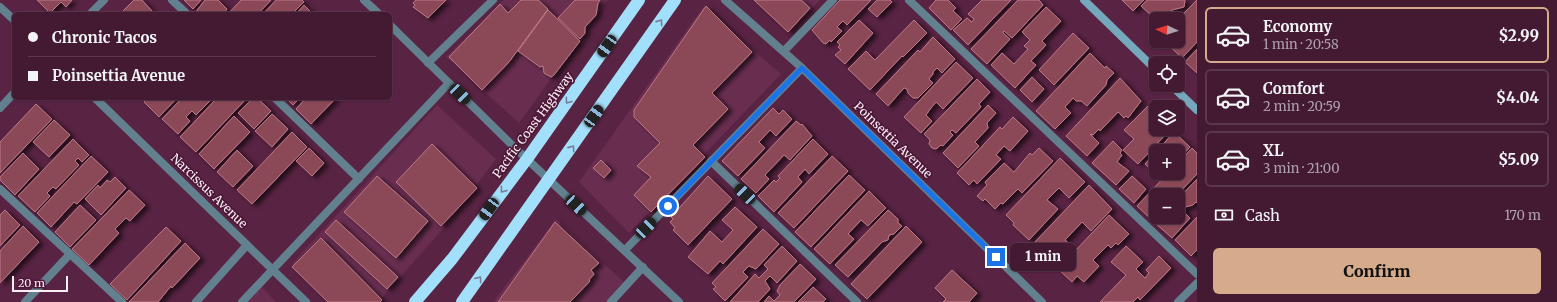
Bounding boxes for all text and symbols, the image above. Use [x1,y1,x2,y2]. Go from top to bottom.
north arrow [1149,12,1185,48]
map controls [1149,12,1185,224]
icon: car [1215,17,1251,53]
text: Economy [1263,17,1332,36]
one-way arrow [655,19,663,26]
text: $2.99 [1498,26,1539,45]
text: Chronic Tacos [52,28,157,47]
car [595,33,619,59]
text: 1 min · 20:58 [1263,36,1339,53]
button: locate [1149,56,1185,92]
text: Poinsettia Avenue [52,66,185,85]
street label: Pacific Coast Highway [489,69,576,181]
icon: car [1215,79,1251,115]
text: Comfort [1263,79,1324,98]
car [447,81,473,107]
text: $4.04 [1496,88,1539,107]
one-way arrow [565,97,573,104]
street label: Poinsettia Avenue [851,98,936,181]
text: 2 min · 20:59 [1263,98,1341,115]
button: layers [1149,100,1185,136]
car [582,103,606,129]
icon: car [1215,141,1251,177]
text: XL [1263,141,1284,160]
button: + [1149,144,1185,180]
one-way arrow [567,146,574,153]
street label: Narcissus Avenue [168,150,251,231]
text: $5.09 [1498,150,1539,169]
text: 3 min · 21:00 [1263,160,1340,177]
car [732,181,758,207]
one-way arrow [501,185,508,192]
button: − [1149,188,1185,224]
car [563,192,589,218]
car [477,196,501,222]
route start [659,197,677,215]
icon: cash [1213,204,1235,226]
text: Cash [1245,206,1280,225]
text: 170 m [1504,207,1541,224]
car [633,215,659,241]
callout: 1 min [1010,243,1076,271]
route end [987,248,1005,266]
text: 1 min [1025,248,1061,265]
button: Confirm [1213,248,1541,294]
scale bar [12,274,68,293]
text: 20 m [18,276,45,290]
one-way arrow [474,276,482,283]

